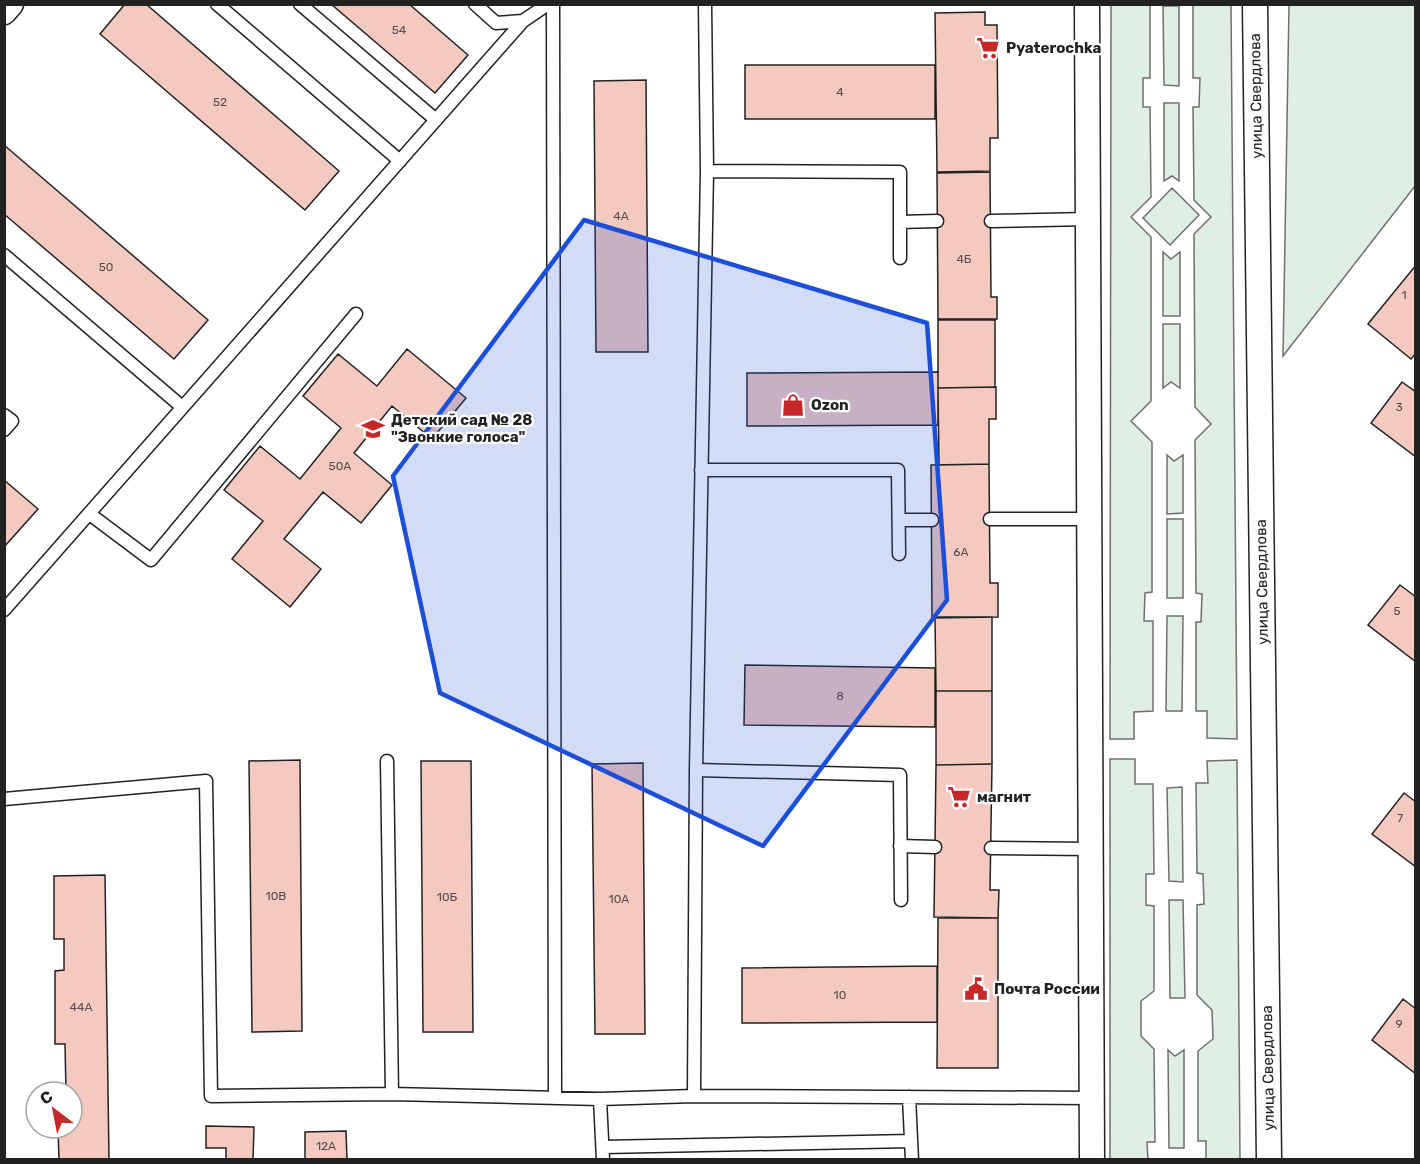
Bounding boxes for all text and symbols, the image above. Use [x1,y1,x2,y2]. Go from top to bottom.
house number: 54 [392,23,407,37]
street label: улица Свердлова [1246,33,1266,159]
supermarket icon: Pyaterochka [975,35,1001,61]
place label: Pyaterochka [1006,39,1102,57]
house number: 4 [836,85,844,99]
house number: 52 [213,95,227,109]
house number: 4А [613,209,629,223]
house number: 4Б [956,252,972,266]
house number: 50 [99,260,113,274]
house number: 1 [1401,288,1407,302]
shop icon: Ozon [780,392,806,418]
place label: Ozon [811,396,849,414]
house number: 3 [1395,400,1403,414]
place label: Детский сад № 28 "Звонкие голоса" [391,411,532,446]
school or university icon: Детский сад № 28 "Звонкие голоса" [360,416,386,442]
house number: 50А [329,459,351,473]
street label: улица Свердлова [1252,519,1272,645]
house number: 6А [953,545,969,559]
house number: 5 [1393,604,1401,618]
house number: 8 [836,689,844,703]
supermarket icon: магнит [946,784,972,810]
place label: магнит [977,788,1032,806]
house number: 7 [1397,811,1403,825]
house number: 10В [266,889,286,903]
house number: 10Б [437,890,458,904]
house number: 10А [609,892,629,906]
public building icon: Почта России [963,976,989,1002]
place label: Почта России [994,980,1100,998]
house number: 10 [834,988,846,1002]
house number: 44А [70,1000,92,1014]
street label: улица Свердлова [1258,1005,1278,1131]
house number: 9 [1395,1017,1403,1031]
north arrow [24,1080,84,1140]
text: С [37,1087,56,1109]
house number: 12А [316,1139,336,1153]

